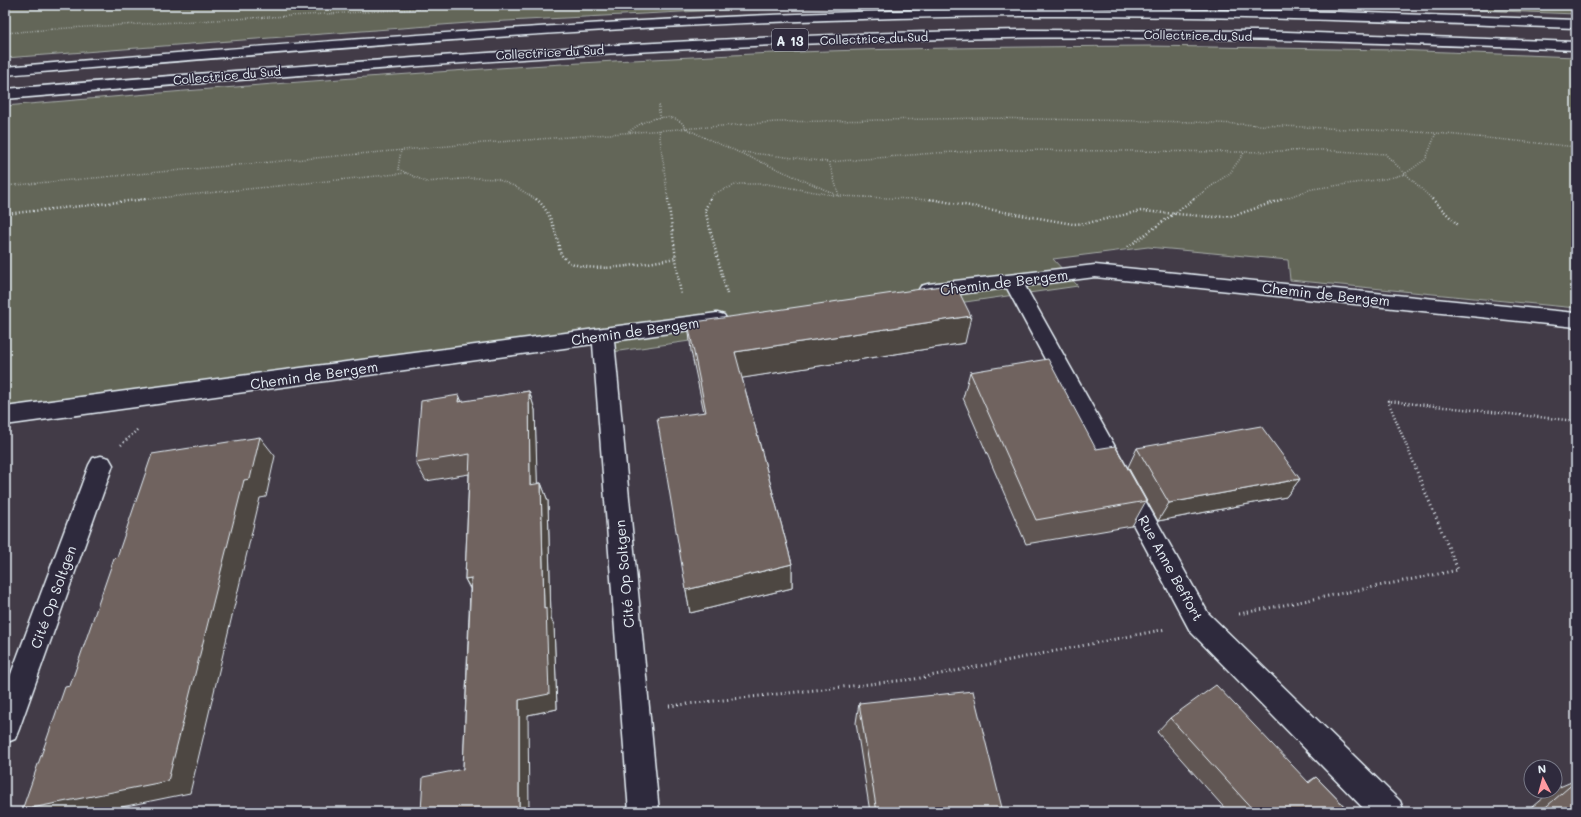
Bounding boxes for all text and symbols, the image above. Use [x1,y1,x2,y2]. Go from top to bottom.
street label: Collectrice du Sud [1144,26,1253,44]
street label: Collectrice du Sud [820,28,929,48]
road number: A 13 [772,29,808,51]
street label: Collectrice du Sud [495,41,605,63]
street label: Collectrice du Sud [172,62,282,88]
street label: Chemin de Bergem [939,265,1069,299]
street label: Chemin de Bergem [1261,278,1391,310]
street label: Chemin de Bergem [570,313,700,349]
street label: Chemin de Bergem [249,357,379,393]
street label: Rue Anne Beffort [1134,512,1208,624]
street label: Cité Op Soltgen [610,519,638,629]
street label: Cité Op Soltgen [26,543,80,651]
north arrow [1523,759,1563,799]
text: N [1537,761,1547,776]

